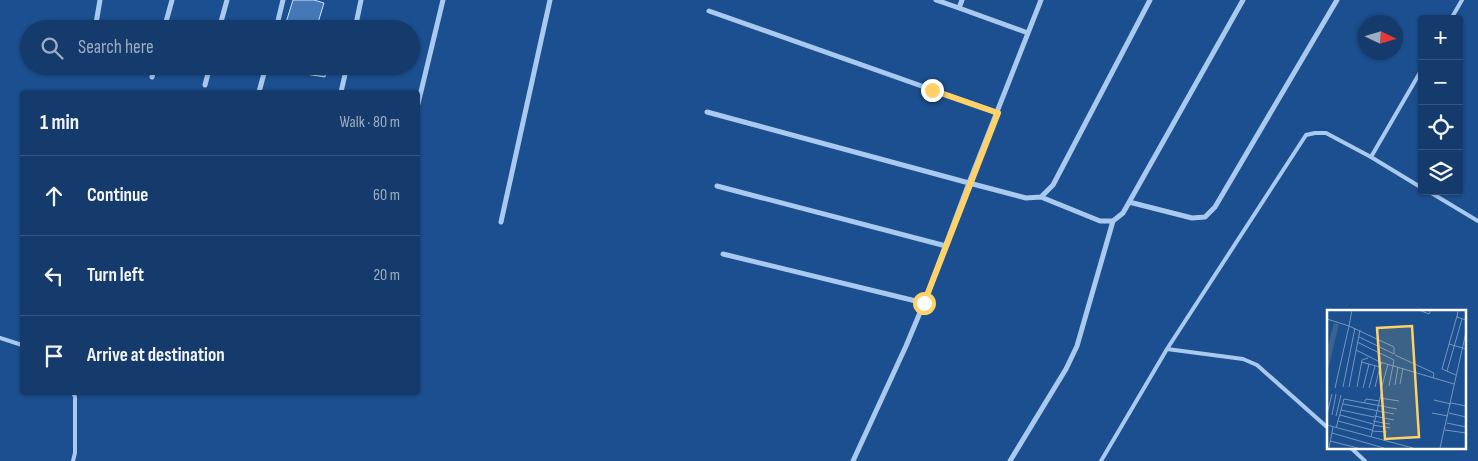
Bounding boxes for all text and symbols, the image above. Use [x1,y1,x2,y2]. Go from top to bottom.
north arrow [1358,15,1403,60]
map controls [1418,15,1463,195]
button: + [1418,15,1463,60]
search box [20,20,420,75]
icon: search [38,34,66,62]
text: Search here [78,36,154,59]
button: − [1418,60,1463,105]
route end [921,79,944,102]
button: locate [1418,105,1463,150]
text: 1 min [40,110,79,135]
text: Walk · 80 m [340,113,400,132]
button: layers [1418,150,1463,195]
icon: ahead [40,182,68,210]
text: Continue [87,184,148,207]
text: 60 m [373,186,400,205]
icon: left [40,262,68,290]
text: Turn left [87,264,144,287]
text: 20 m [373,266,400,285]
route start [913,292,936,315]
inset map [1327,310,1466,448]
icon: arrive [40,342,68,370]
text: Arrive at destination [87,344,225,367]

